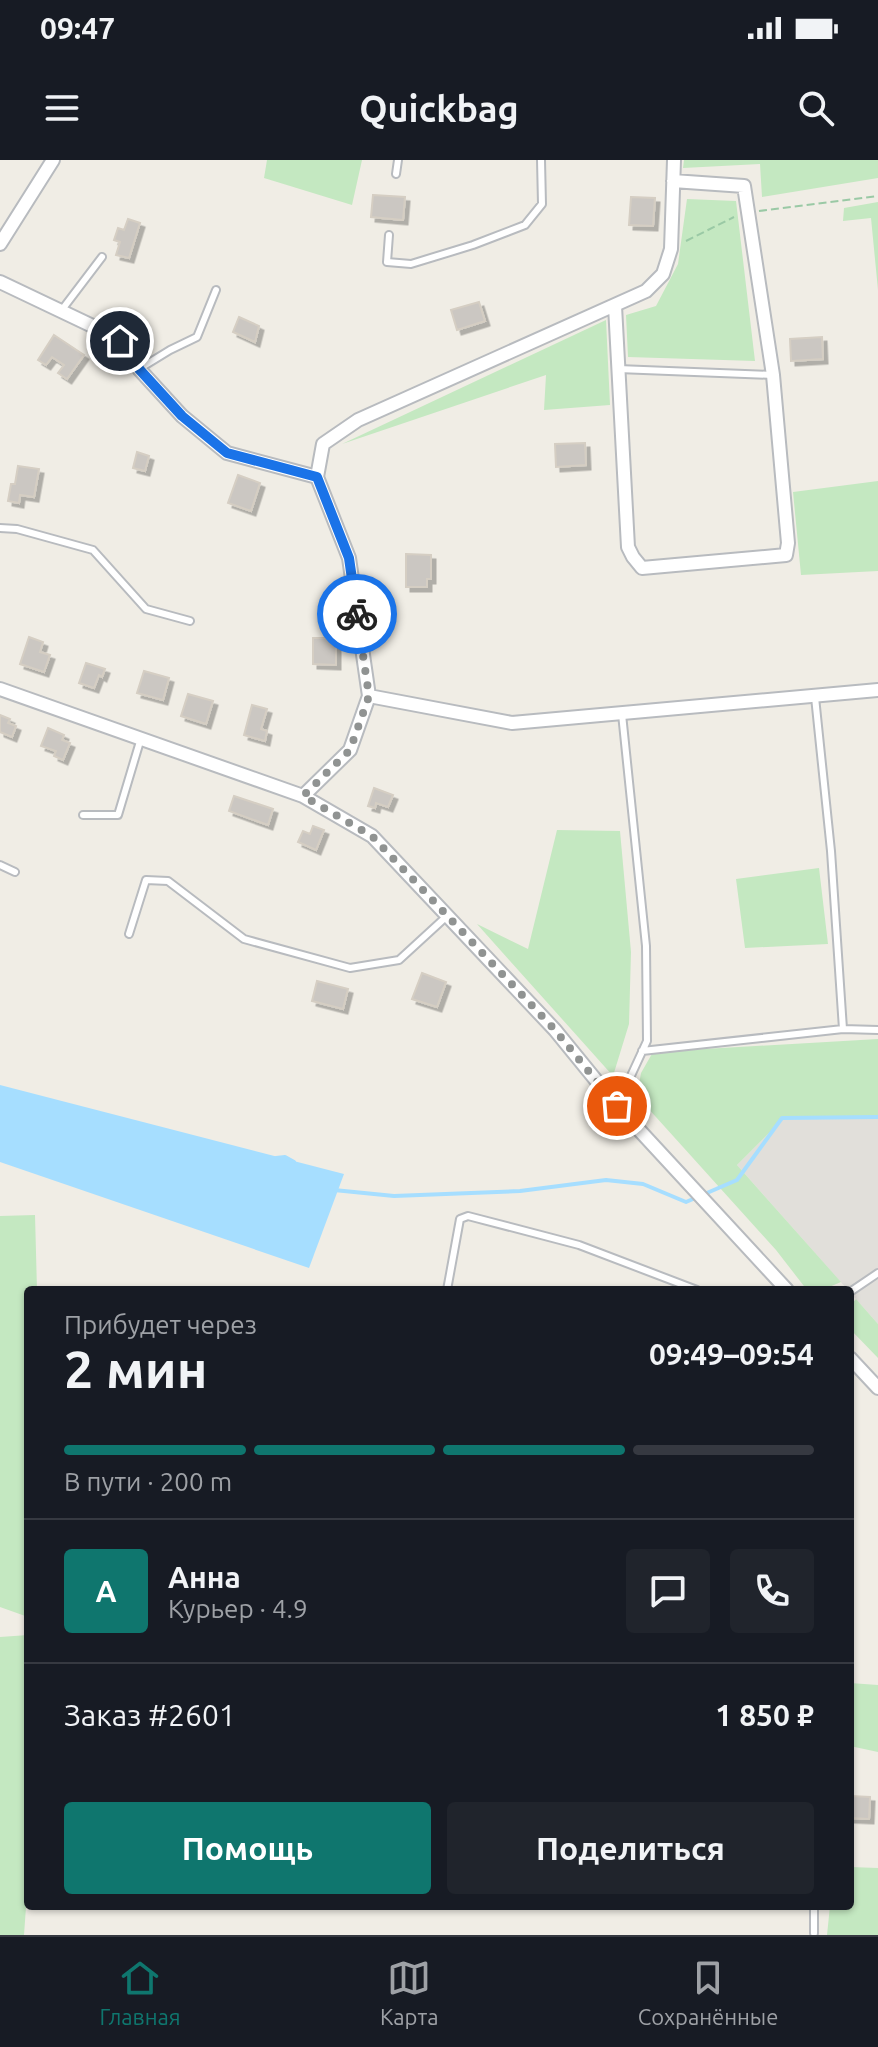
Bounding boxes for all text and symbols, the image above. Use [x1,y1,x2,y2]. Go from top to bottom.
text: 09:47 [40,11,115,45]
icon: menu [40,86,84,130]
icon: search [794,86,838,130]
text: Quickbag [359,88,519,129]
pin [86,307,154,375]
icon: home [98,319,142,363]
courier [317,574,397,654]
icon: bike [335,592,379,636]
pin [583,1072,651,1140]
icon: bag [595,1084,639,1128]
text: Прибудет через [64,1310,257,1339]
text: 09:49–09:54 [649,1337,814,1371]
text: 2 мин [64,1340,207,1398]
text: В пути · 200 m [64,1467,232,1496]
button: chat [626,1549,710,1633]
button: phone [730,1549,814,1633]
text: Анна [168,1560,241,1594]
text: А [95,1574,117,1608]
text: Курьер · 4.9 [168,1594,308,1623]
text: Заказ #2601 [64,1698,236,1732]
text: 1 850 ₽ [715,1698,814,1732]
button: Помощь [64,1802,431,1894]
button: Поделиться [447,1802,814,1894]
tab: Главная [100,1956,181,2029]
tab: Карта [380,1956,439,2029]
tab: Сохранённые [638,1956,778,2029]

